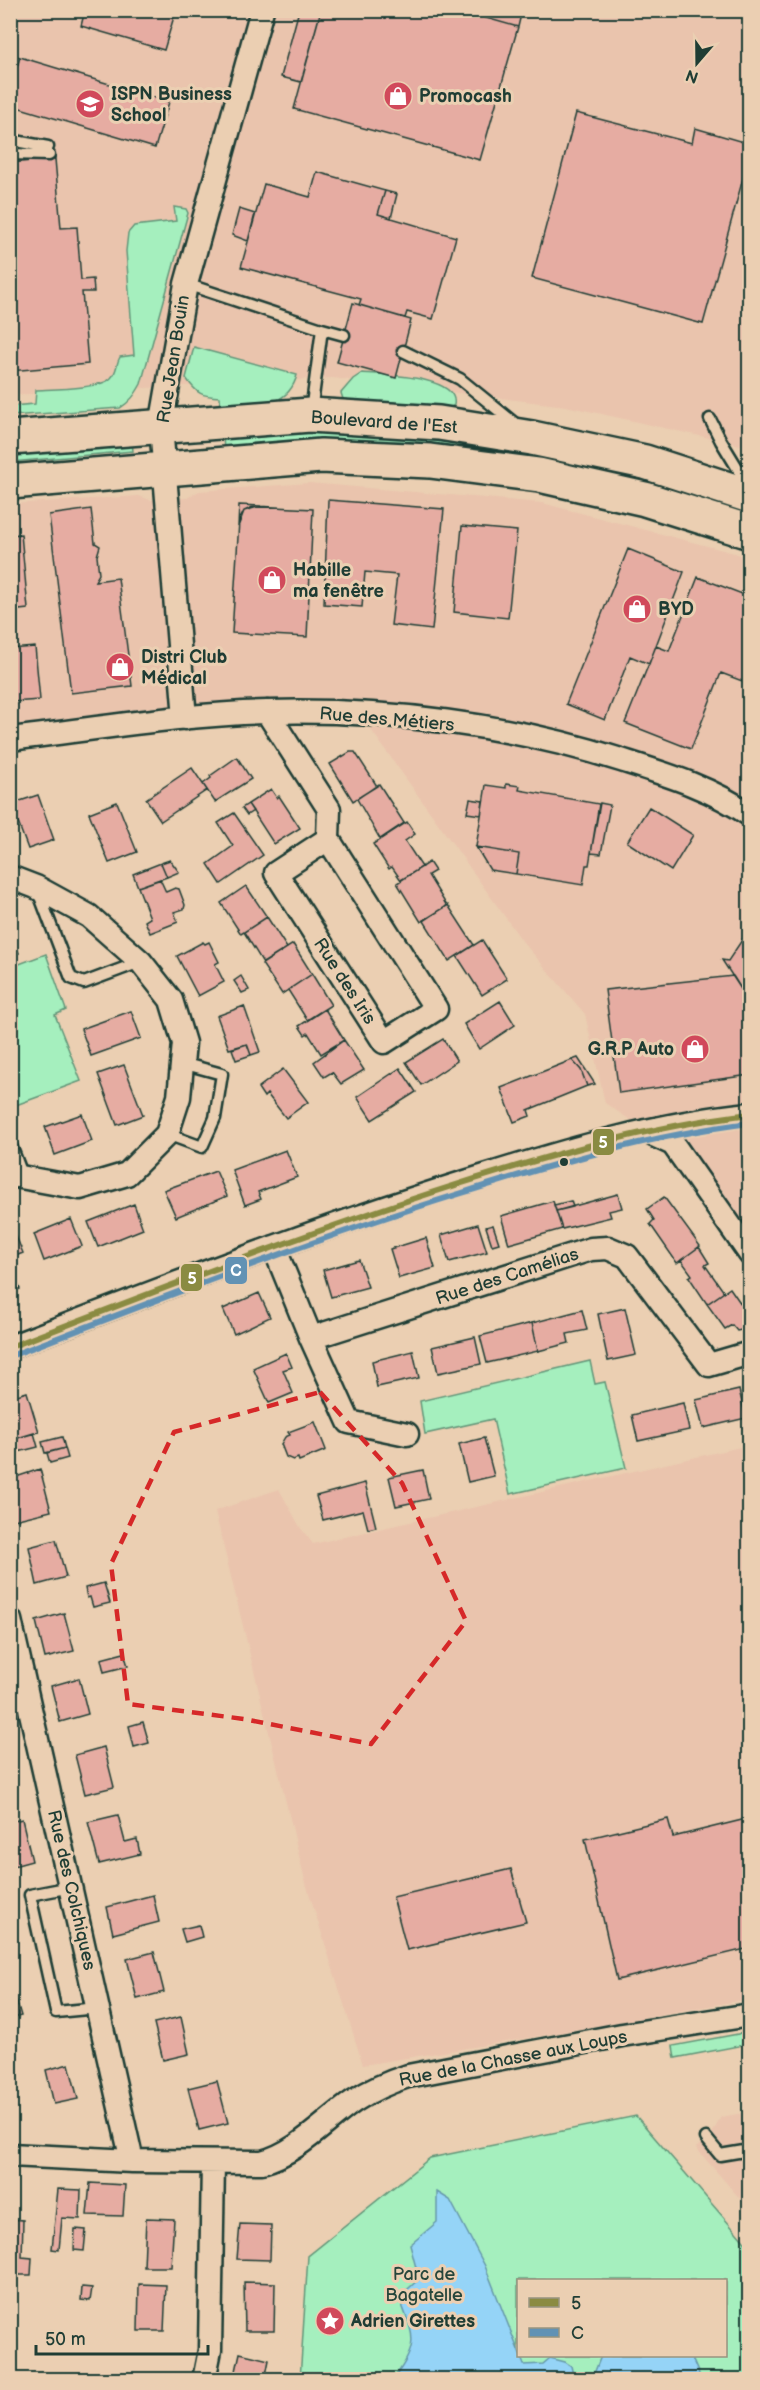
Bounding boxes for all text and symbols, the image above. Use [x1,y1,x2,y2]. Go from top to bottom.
north arrow [667,33,727,93]
text: N [683,65,701,87]
shop icon: Promocash [382,80,414,112]
place label: ISPN Business School [111,84,232,126]
place label: Promocash [419,86,512,107]
school or university icon: ISPN Business School [74,88,106,120]
street label: Rue Jean Bouin [153,294,194,424]
street label: Boulevard de l'Est [310,407,458,438]
place label: Habille ma fenêtre [293,560,384,602]
shop icon: Habille ma fenêtre [256,564,288,596]
shop icon: BYD [621,593,653,625]
place label: BYD [658,599,694,620]
place label: Distri Club Médical [141,647,228,689]
shop icon: Distri Club Médical [104,651,136,683]
street label: Rue des Métiers [319,703,455,736]
street label: Rue des Iris [309,934,380,1028]
shop icon: G.R.P Auto [679,1033,711,1065]
place label: G.R.P Auto [588,1039,674,1060]
line badge: 5 [592,1128,615,1156]
text: 5 [598,1134,608,1153]
unlabelled marker [558,1156,570,1168]
street label: Rue des Camélias [433,1243,581,1310]
line badge: C [224,1256,248,1285]
text: C [230,1262,242,1281]
line badge: 5 [180,1263,203,1292]
text: 5 [187,1270,197,1289]
street label: Rue des Colchiques [43,1808,100,1972]
street label: Rue de la Chasse aux Loups [397,2026,629,2091]
park label: Parc de Bagatelle [385,2264,463,2306]
legend [517,2279,727,2357]
text: 5 [571,2293,581,2314]
place icon: Adrien Girettes [314,2305,346,2337]
place label: Adrien Girettes [350,2311,475,2332]
scale bar [36,2318,208,2356]
text: C [571,2323,584,2344]
text: 50 m [45,2329,86,2350]

